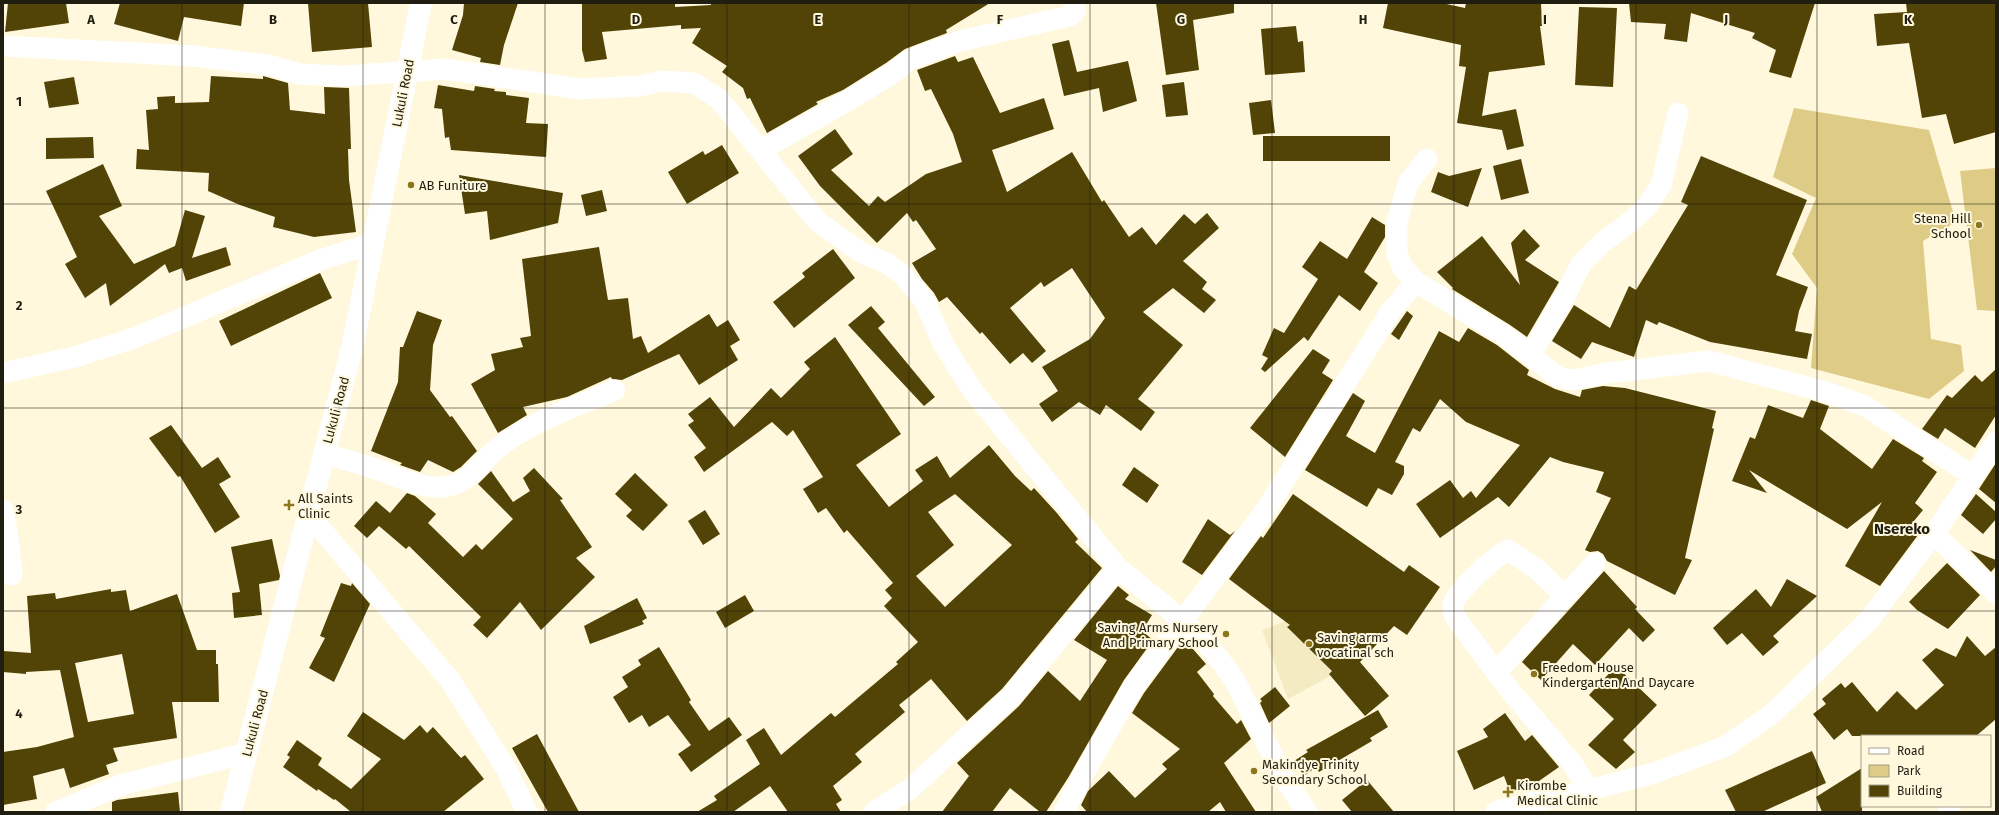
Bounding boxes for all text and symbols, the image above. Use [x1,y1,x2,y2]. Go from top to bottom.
text: A [86,12,95,27]
text: B [269,12,277,27]
text: C [450,12,458,27]
text: D [632,12,641,27]
text: E [815,12,822,27]
text: F [997,12,1004,27]
text: G [1177,12,1185,27]
text: H [1359,12,1367,27]
text: I [1543,12,1547,27]
text: J [1723,12,1728,27]
text: K [1904,12,1913,27]
street label: Lukuli Road [389,58,417,128]
text: 1 [16,94,22,109]
place label: AB Funiture [419,178,487,193]
marker: AB Funiture [406,180,416,190]
place label: Stena Hill School [1914,211,1971,241]
marker: Stena Hill School [1974,220,1984,230]
text: 2 [16,298,23,313]
street label: Lukuli Road [320,375,352,445]
place label: All Saints Clinic [298,491,353,521]
marker: All Saints Clinic [283,499,295,511]
text: 3 [15,502,23,517]
district label: Nsereko [1874,520,1930,538]
place label: Saving Arms Nursery And Primary School [1097,620,1219,650]
marker: Saving Arms Nursery And Primary School [1221,629,1231,639]
place label: Saving arms vocatinal sch [1317,630,1394,660]
marker: Saving arms vocatinal sch [1304,639,1314,649]
place label: Freedom House Kindergarten And Daycare [1542,660,1695,690]
marker: Freedom House Kindergarten And Daycare [1529,669,1539,679]
street label: Lukuli Road [239,688,271,758]
text: 4 [15,706,23,721]
legend [1861,735,1991,807]
text: Road [1897,744,1925,758]
place label: Makindye Trinity Secondary School [1262,757,1367,787]
text: Park [1897,764,1921,778]
marker: Makindye Trinity Secondary School [1249,766,1259,776]
place label: Kirombe Medical Clinic [1517,778,1598,808]
text: Building [1897,784,1943,798]
marker: Kirombe Medical Clinic [1502,786,1514,798]

